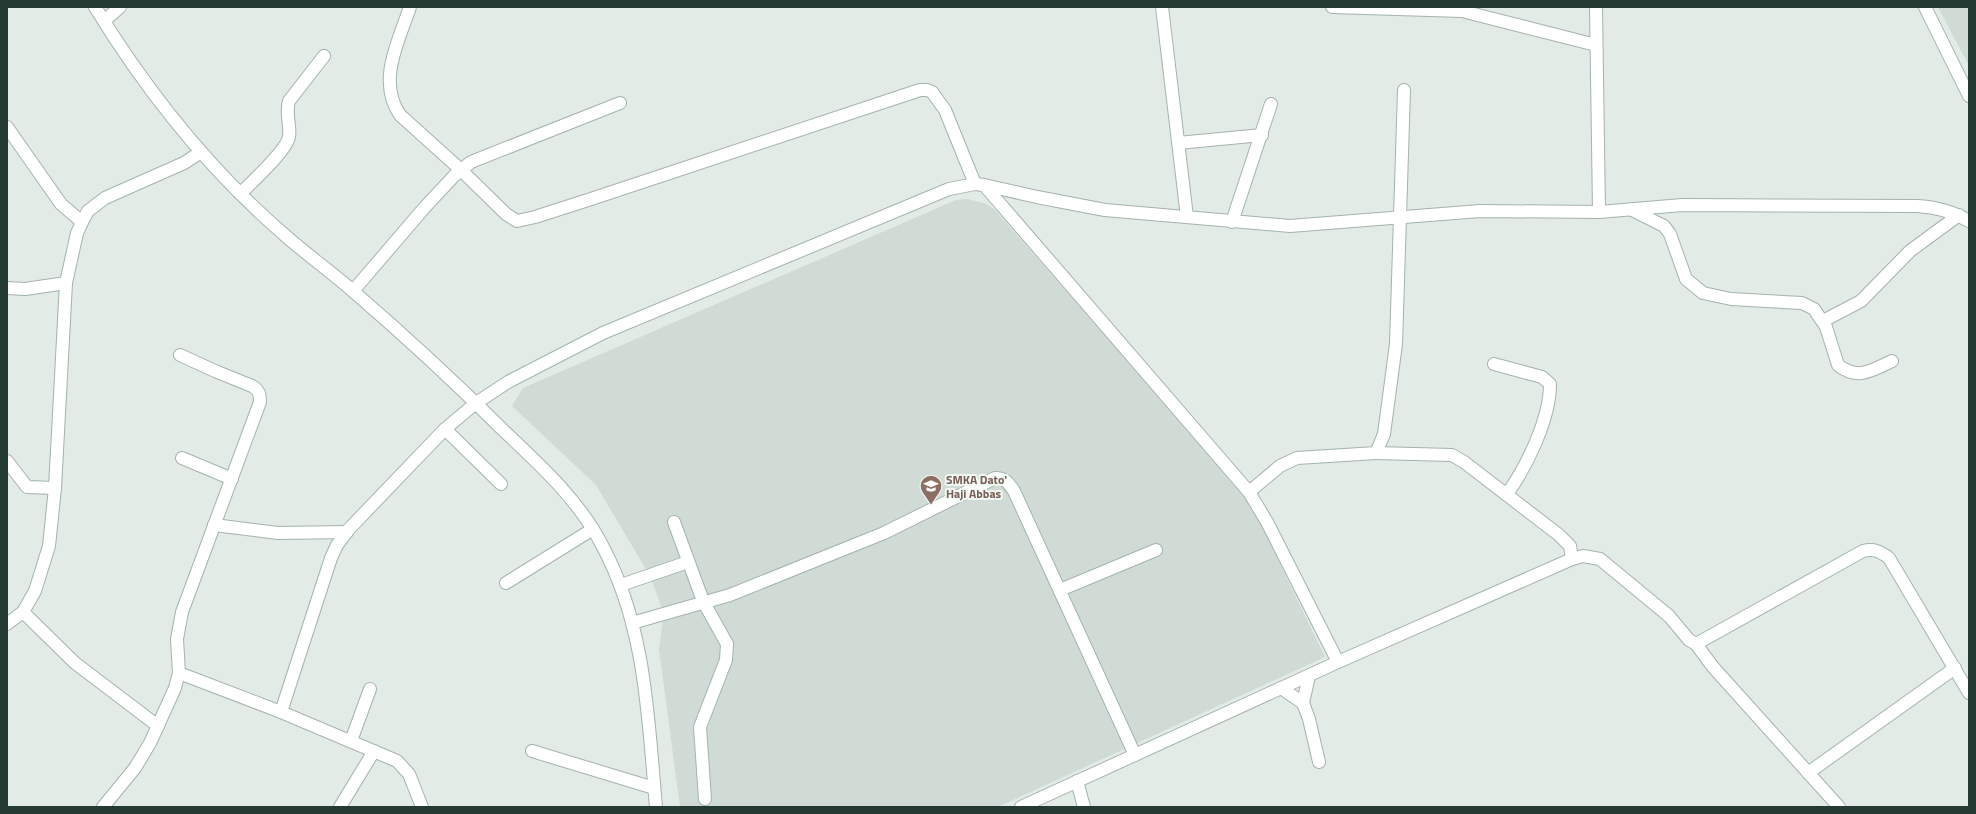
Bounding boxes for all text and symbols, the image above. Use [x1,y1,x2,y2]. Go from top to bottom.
place label: SMKA Dato' Haji Abbas [946,470,1007,503]
school or university icon: SMKA Dato' Haji Abbas [918,473,944,506]

